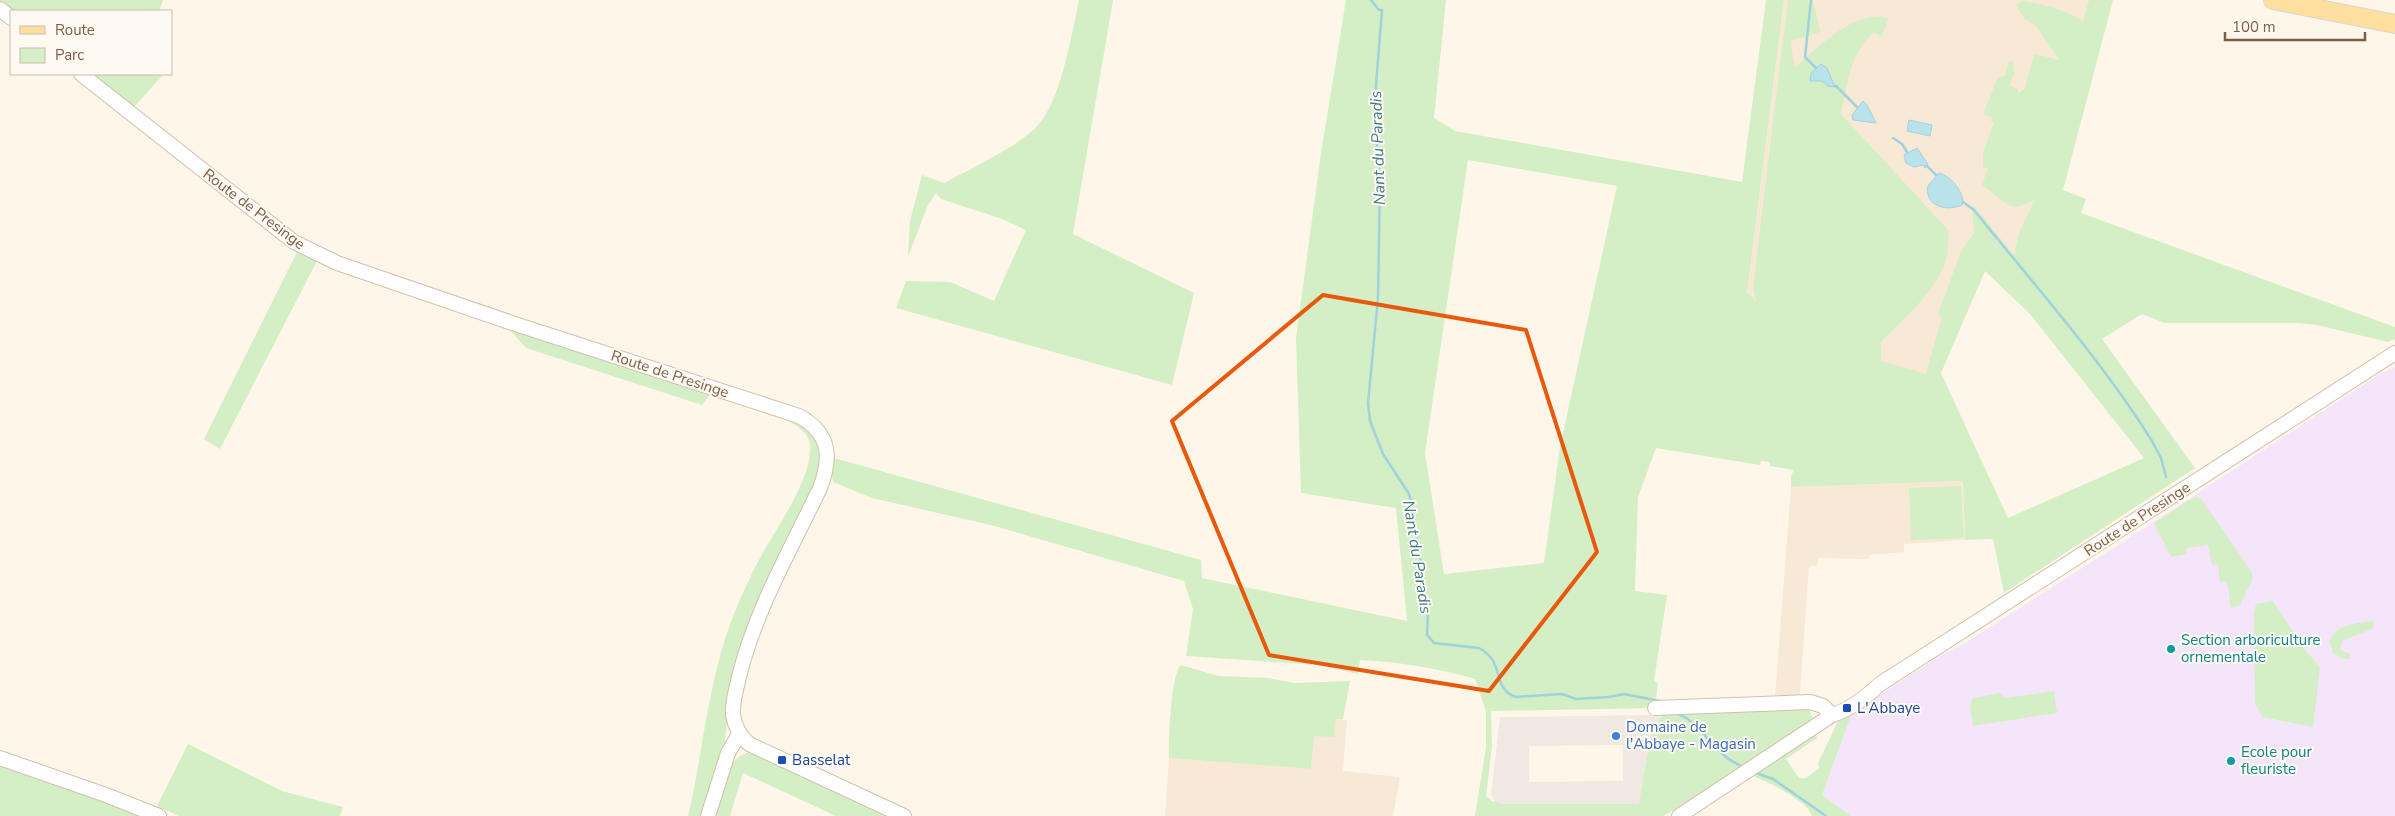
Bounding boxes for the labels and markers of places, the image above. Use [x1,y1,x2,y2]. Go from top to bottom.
place label: Section arboriculture ornementale [2181,630,2320,667]
marker: Section arboriculture ornementale [2165,643,2177,655]
place label: L'Abbaye [1857,698,1920,718]
marker: L'Abbaye [1841,702,1853,714]
place label: Domaine de l'Abbaye - Magasin [1626,717,1756,754]
marker: Domaine de l'Abbaye - Magasin [1610,730,1622,742]
place label: Ecole pour fleuriste [2241,742,2313,779]
place label: Basselat [792,750,851,770]
marker: Basselat [776,754,788,766]
marker: Ecole pour fleuriste [2225,755,2237,767]

